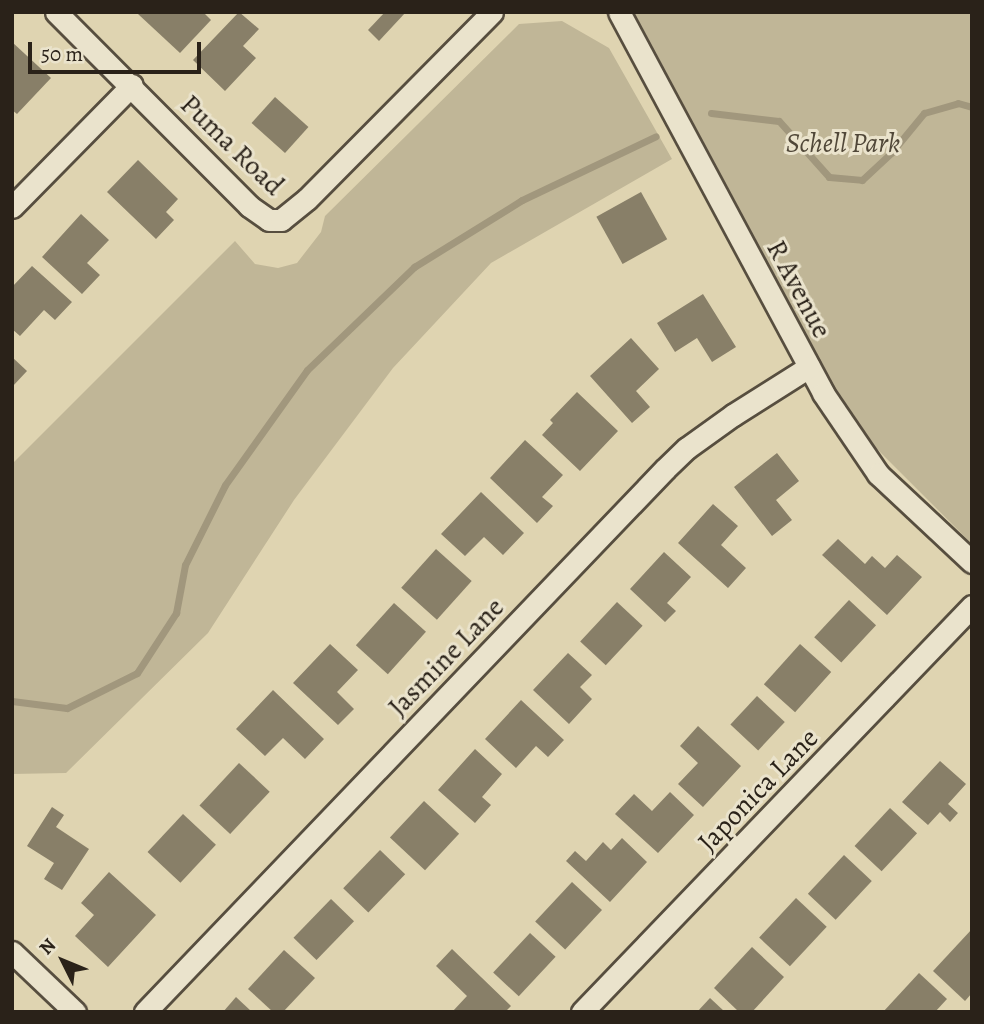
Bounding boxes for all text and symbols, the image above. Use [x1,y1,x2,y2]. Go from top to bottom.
scale bar [32,28,205,72]
text: 50 m [41,40,83,68]
street label: Puma Road [173,87,291,203]
park label: Schell Park [786,126,900,160]
street label: R Avenue [759,234,839,344]
street label: Jasmine Lane [381,591,511,723]
street label: Japonica Lane [691,721,825,859]
north arrow [28,926,98,996]
text: N [33,933,62,961]

